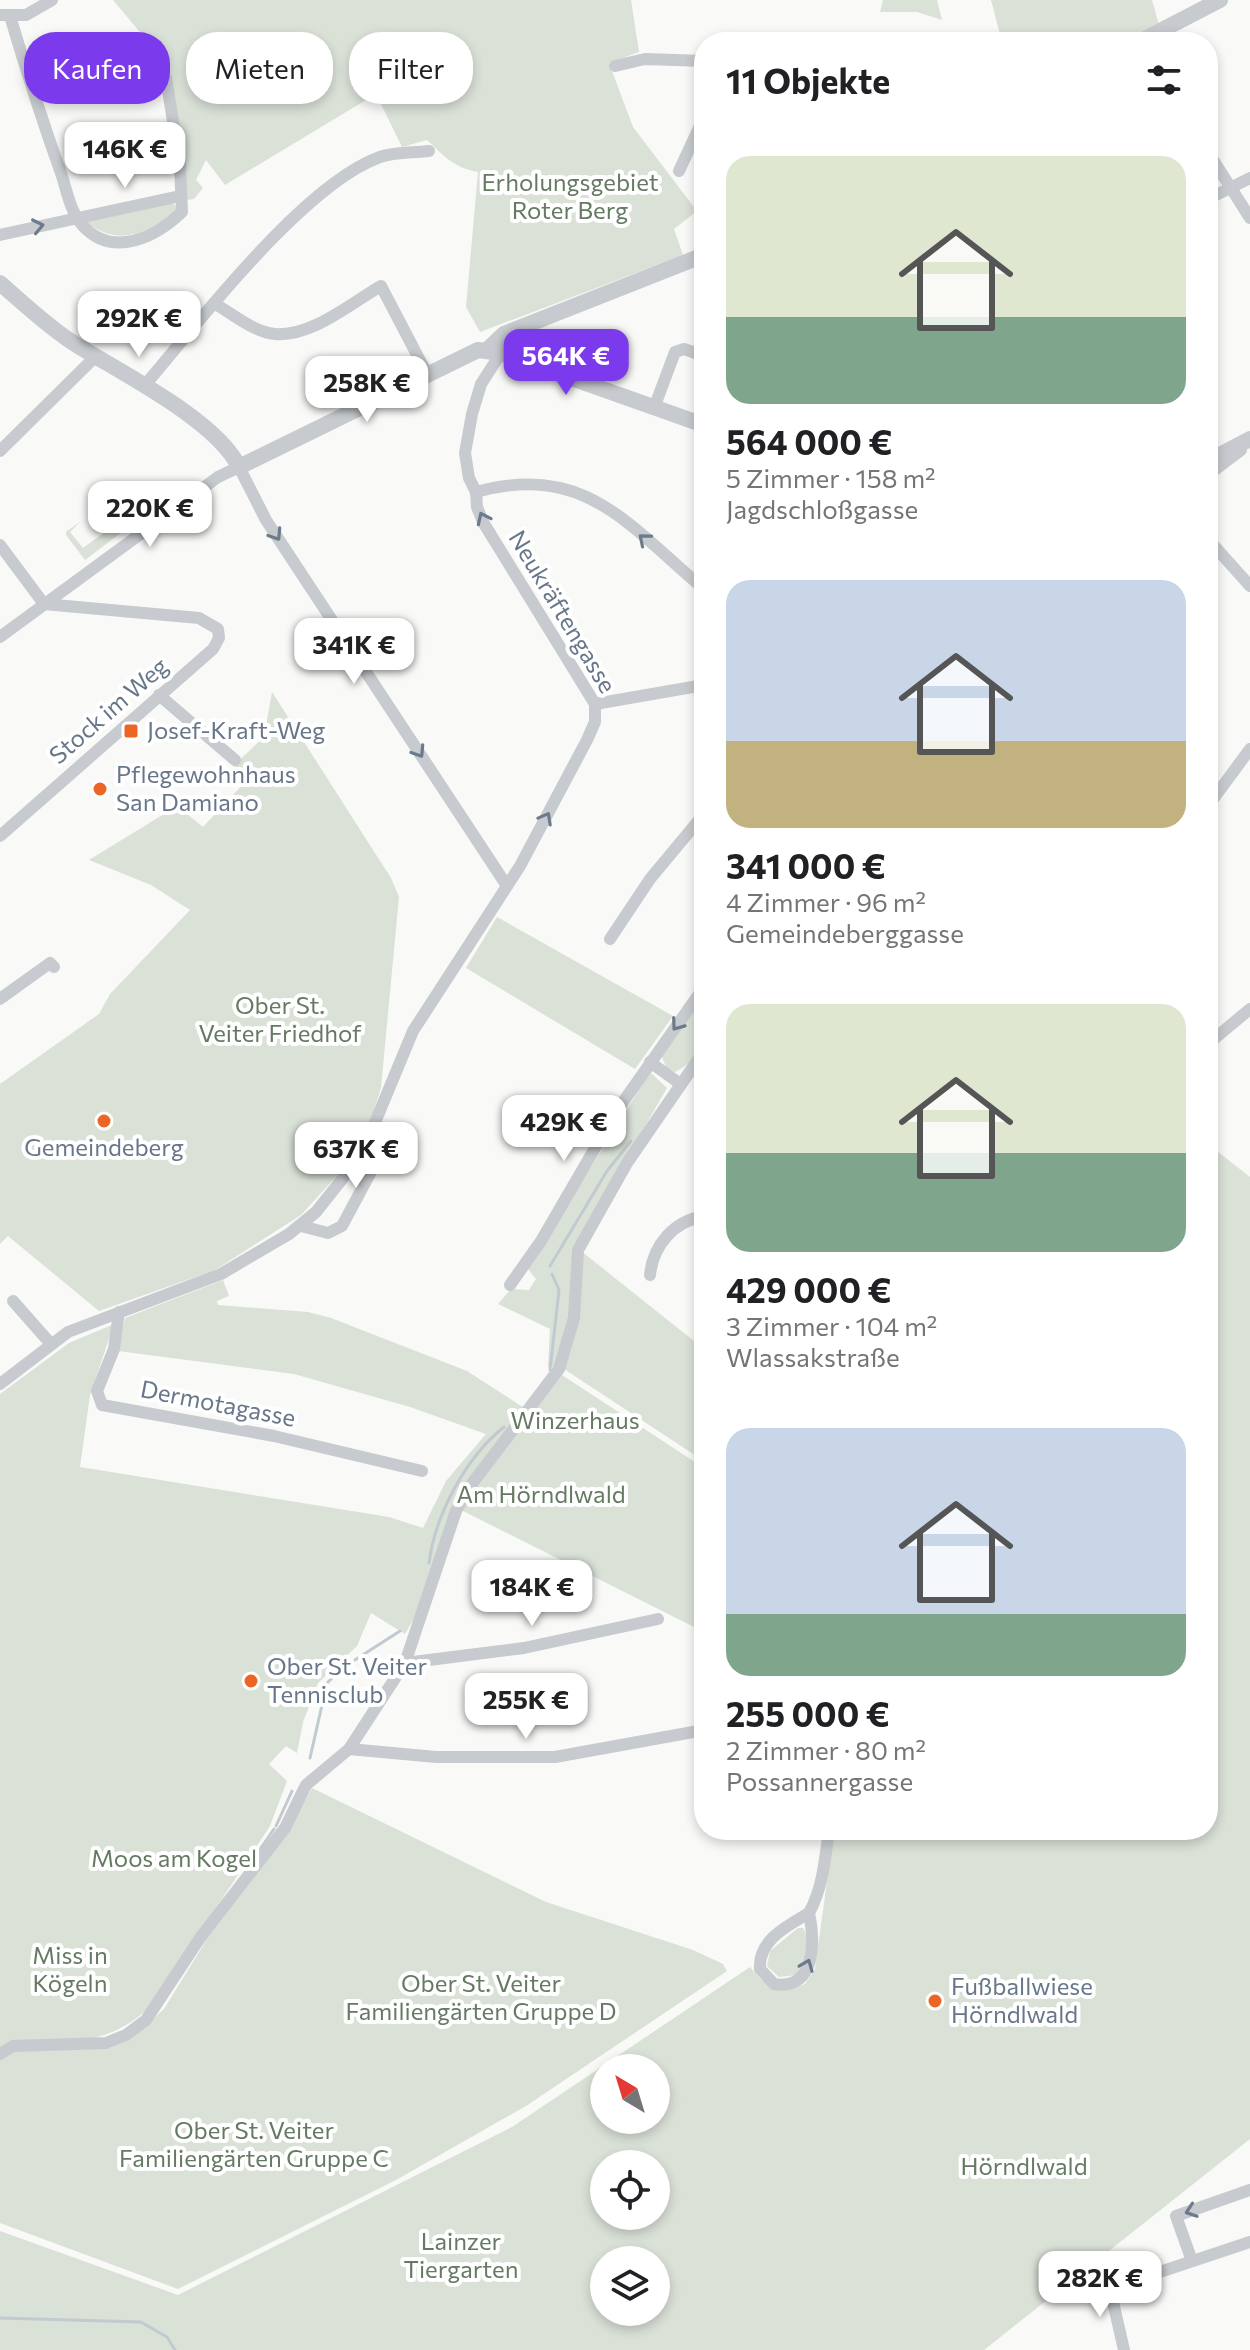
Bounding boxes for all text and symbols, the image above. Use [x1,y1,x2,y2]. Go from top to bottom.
chip: Kaufen [24,32,170,104]
chip: Mieten [186,32,333,104]
chip: Filter [349,32,473,104]
icon: filters [1142,58,1186,102]
text: 11 Objekte [726,59,890,101]
pin: 146K € [60,122,190,190]
text: 146K € [82,132,168,163]
park label: Erholungsgebiet Roter Berg [481,167,659,224]
icon: home [884,208,1028,352]
one-way arrow [31,218,45,235]
pin: 292K € [74,291,204,359]
text: 292K € [96,301,182,332]
pin: 564K € [501,329,631,397]
text: 564K € [522,339,610,370]
pin: 258K € [302,356,432,424]
text: 258K € [323,366,411,397]
text: 564 000 € [726,420,892,462]
text: 5 Zimmer · 158 m² [726,462,936,493]
pin: 220K € [85,481,215,549]
text: 220K € [106,491,194,522]
text: Jagdschloßgasse [726,493,918,524]
one-way arrow [476,512,492,527]
street label: Neukräftengasse [503,525,623,698]
one-way arrow [266,526,281,541]
one-way arrow [639,534,654,549]
pin: 341K € [289,618,419,686]
text: 341K € [312,628,396,659]
icon: home [884,632,1028,776]
street label: Stock im Weg [43,651,173,769]
place label: Josef-Kraft-Weg [147,715,325,744]
marker: Josef-Kraft-Weg [122,722,140,740]
one-way arrow [409,743,424,758]
place label: Pflegewohnhaus San Damiano [116,759,296,816]
marker: Pflegewohnhaus San Damiano [91,780,109,798]
one-way arrow [536,813,552,827]
text: 341 000 € [726,844,886,886]
text: 4 Zimmer · 96 m² [726,886,926,917]
text: Gemeindeberggasse [726,917,964,948]
park label: Ober St. Veiter Friedhof [198,990,362,1047]
one-way arrow [672,1016,687,1030]
icon: home [884,1056,1028,1200]
pin: 429K € [499,1095,629,1163]
text: 429K € [520,1105,608,1136]
marker: Gemeindeberg [95,1112,113,1130]
pin: 637K € [291,1122,421,1190]
place label: Gemeindeberg [24,1132,184,1161]
text: 637K € [313,1132,399,1163]
text: 429 000 € [726,1268,891,1310]
text: 3 Zimmer · 104 m² [726,1310,937,1341]
text: Wlassakstraße [726,1341,900,1372]
street label: Dermotagasse [138,1373,298,1432]
park label: Winzerhaus [510,1405,640,1434]
park label: Am Hörndlwald [456,1479,626,1508]
icon: home [884,1480,1028,1624]
pin: 184K € [467,1560,597,1628]
text: 184K € [489,1570,575,1601]
place label: Ober St. Veiter Tennisclub [267,1651,428,1708]
marker: Ober St. Veiter Tennisclub [242,1672,260,1690]
pin: 255K € [461,1673,591,1741]
text: 255K € [483,1683,569,1714]
text: 255 000 € [726,1692,890,1734]
text: 2 Zimmer · 80 m² [726,1734,926,1765]
text: Possannergasse [726,1765,913,1796]
park label: Moos am Kogel [91,1843,257,1872]
park label: Miss in Kögeln [32,1940,108,1997]
one-way arrow [797,1959,814,1973]
park label: Ober St. Veiter Familiengärten Gruppe D [345,1968,617,2025]
place label: Fußballwiese Hörndlwald [951,1971,1093,2028]
marker: Fußballwiese Hörndlwald [926,1992,944,2010]
north arrow [590,2054,670,2134]
map controls [590,2054,670,2326]
park label: Ober St. Veiter Familiengärten Gruppe C [119,2115,389,2172]
button: locate [590,2150,670,2230]
park label: Hörndlwald [960,2151,1088,2180]
one-way arrow [1184,2201,1198,2217]
park label: Lainzer Tiergarten [404,2226,518,2283]
button: layers [590,2246,670,2326]
pin: 282K € [1035,2251,1165,2319]
text: 282K € [1057,2261,1143,2292]

